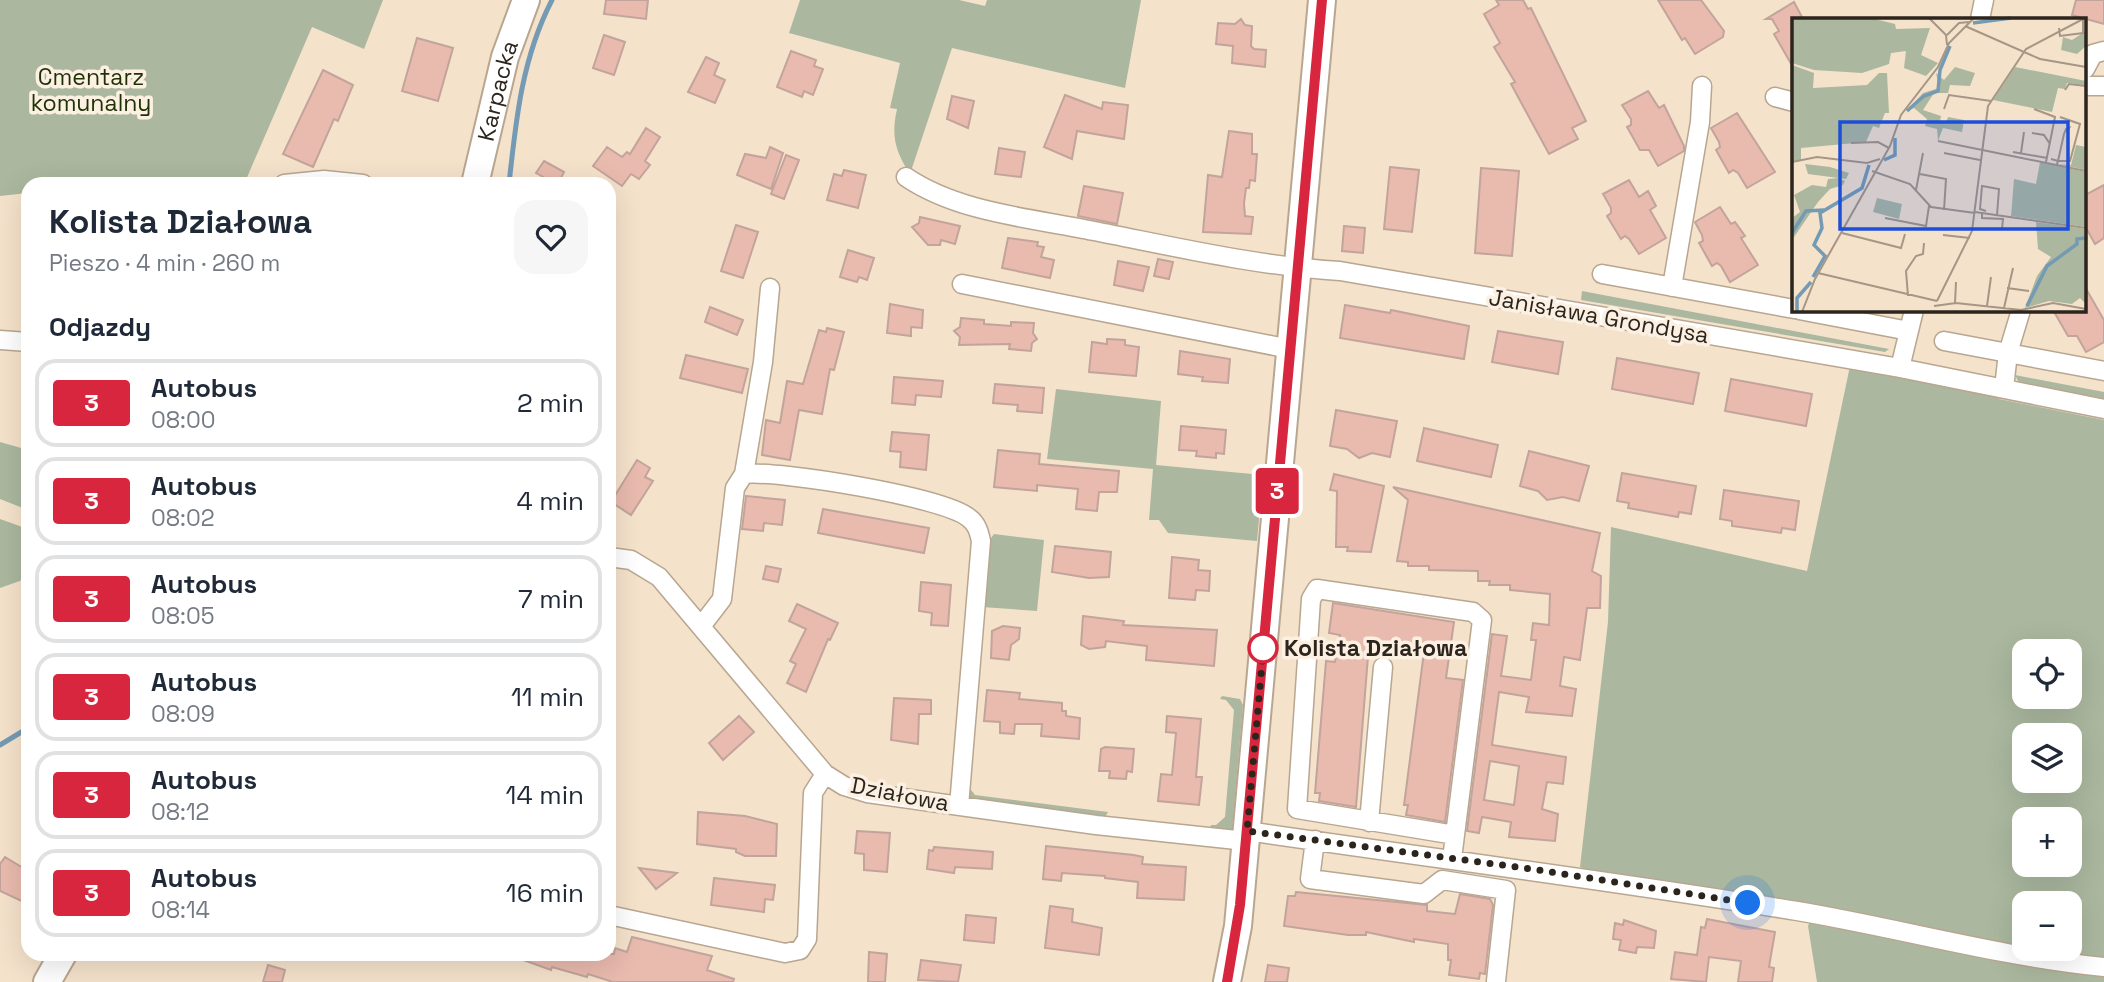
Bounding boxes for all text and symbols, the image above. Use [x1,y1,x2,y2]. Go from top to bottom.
inset map [1792,18,2086,312]
street label: Karpacka [471,36,525,144]
park label: Cmentarz komunalny [31,62,151,118]
button: heart [514,200,588,274]
text: Kolista Działowa [49,201,312,243]
text: Pieszo · 4 min · 260 m [49,248,280,278]
street label: Janisława Grondysa [1487,282,1711,350]
text: Odjazdy [49,310,151,344]
text: Autobus [151,371,257,405]
text: 2 min [517,386,584,420]
text: 3 [84,387,99,418]
text: 08:00 [151,405,215,435]
line badge: 3 [1254,468,1300,514]
text: Autobus [151,469,257,503]
text: 3 [1270,475,1284,506]
text: 4 min [516,484,584,518]
text: 3 [84,485,99,516]
text: 08:02 [151,503,215,533]
text: Autobus [151,567,257,601]
text: 7 min [518,582,584,616]
text: 3 [84,583,99,614]
text: 08:05 [151,601,214,631]
marker: Kolista Działowa [1248,633,1278,663]
place label: Kolista Działowa [1284,633,1467,663]
map controls [2012,639,2082,961]
button: locate [2012,639,2082,709]
text: Autobus [151,665,257,699]
text: 11 min [511,680,584,714]
text: 3 [84,681,99,712]
text: 08:09 [151,699,215,729]
button: layers [2012,723,2082,793]
text: Autobus [151,763,257,797]
street label: Działowa [848,770,952,818]
text: 14 min [506,778,584,812]
text: 3 [84,779,99,810]
text: 08:12 [151,797,209,827]
button: + [2012,807,2082,877]
text: Autobus [151,861,257,895]
text: 16 min [506,876,584,910]
text: 3 [84,877,99,908]
your location [1730,885,1765,920]
button: − [2012,891,2082,961]
text: 08:14 [151,895,210,925]

